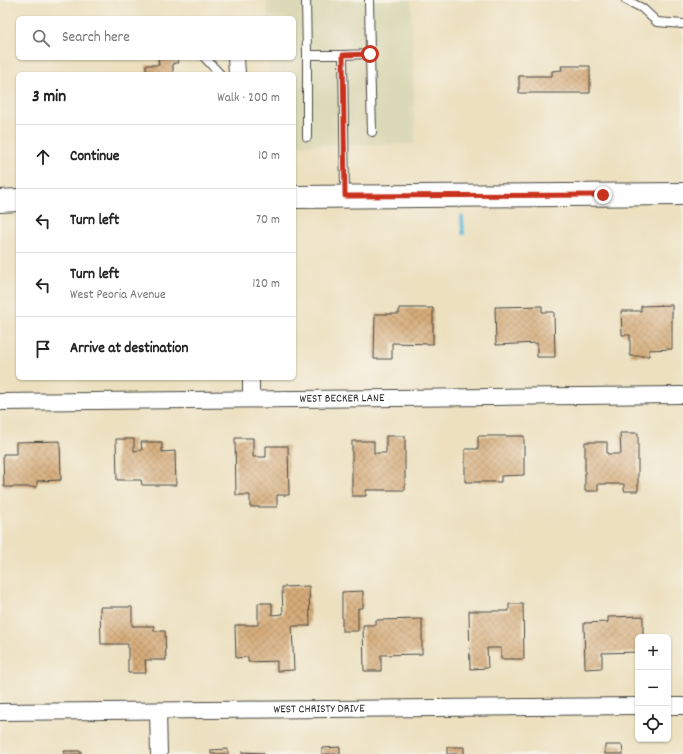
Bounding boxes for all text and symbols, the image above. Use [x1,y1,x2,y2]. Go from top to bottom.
search box [16,16,296,60]
icon: search [30,27,52,49]
text: Search here [62,27,130,49]
route start [361,45,379,63]
text: 3 min [32,86,66,110]
text: Walk · 200 m [217,89,280,108]
icon: ahead [32,146,54,168]
text: Continue [70,146,119,168]
text: 10 m [258,147,280,166]
route end [594,186,612,204]
icon: left [32,210,54,232]
text: Turn left [70,210,119,232]
text: 70 m [256,211,280,230]
text: Turn left [70,264,119,286]
icon: left [32,274,54,296]
text: 120 m [252,275,280,294]
text: West Peoria Avenue [70,286,166,305]
icon: arrive [32,338,54,360]
text: Arrive at destination [70,338,188,360]
street label: WEST BECKER LANE [300,390,385,407]
map controls [635,634,671,742]
button: + [635,634,671,670]
button: − [635,670,671,706]
street label: WEST CHRISTY DRIVE [273,700,365,718]
button: locate [635,706,671,742]

